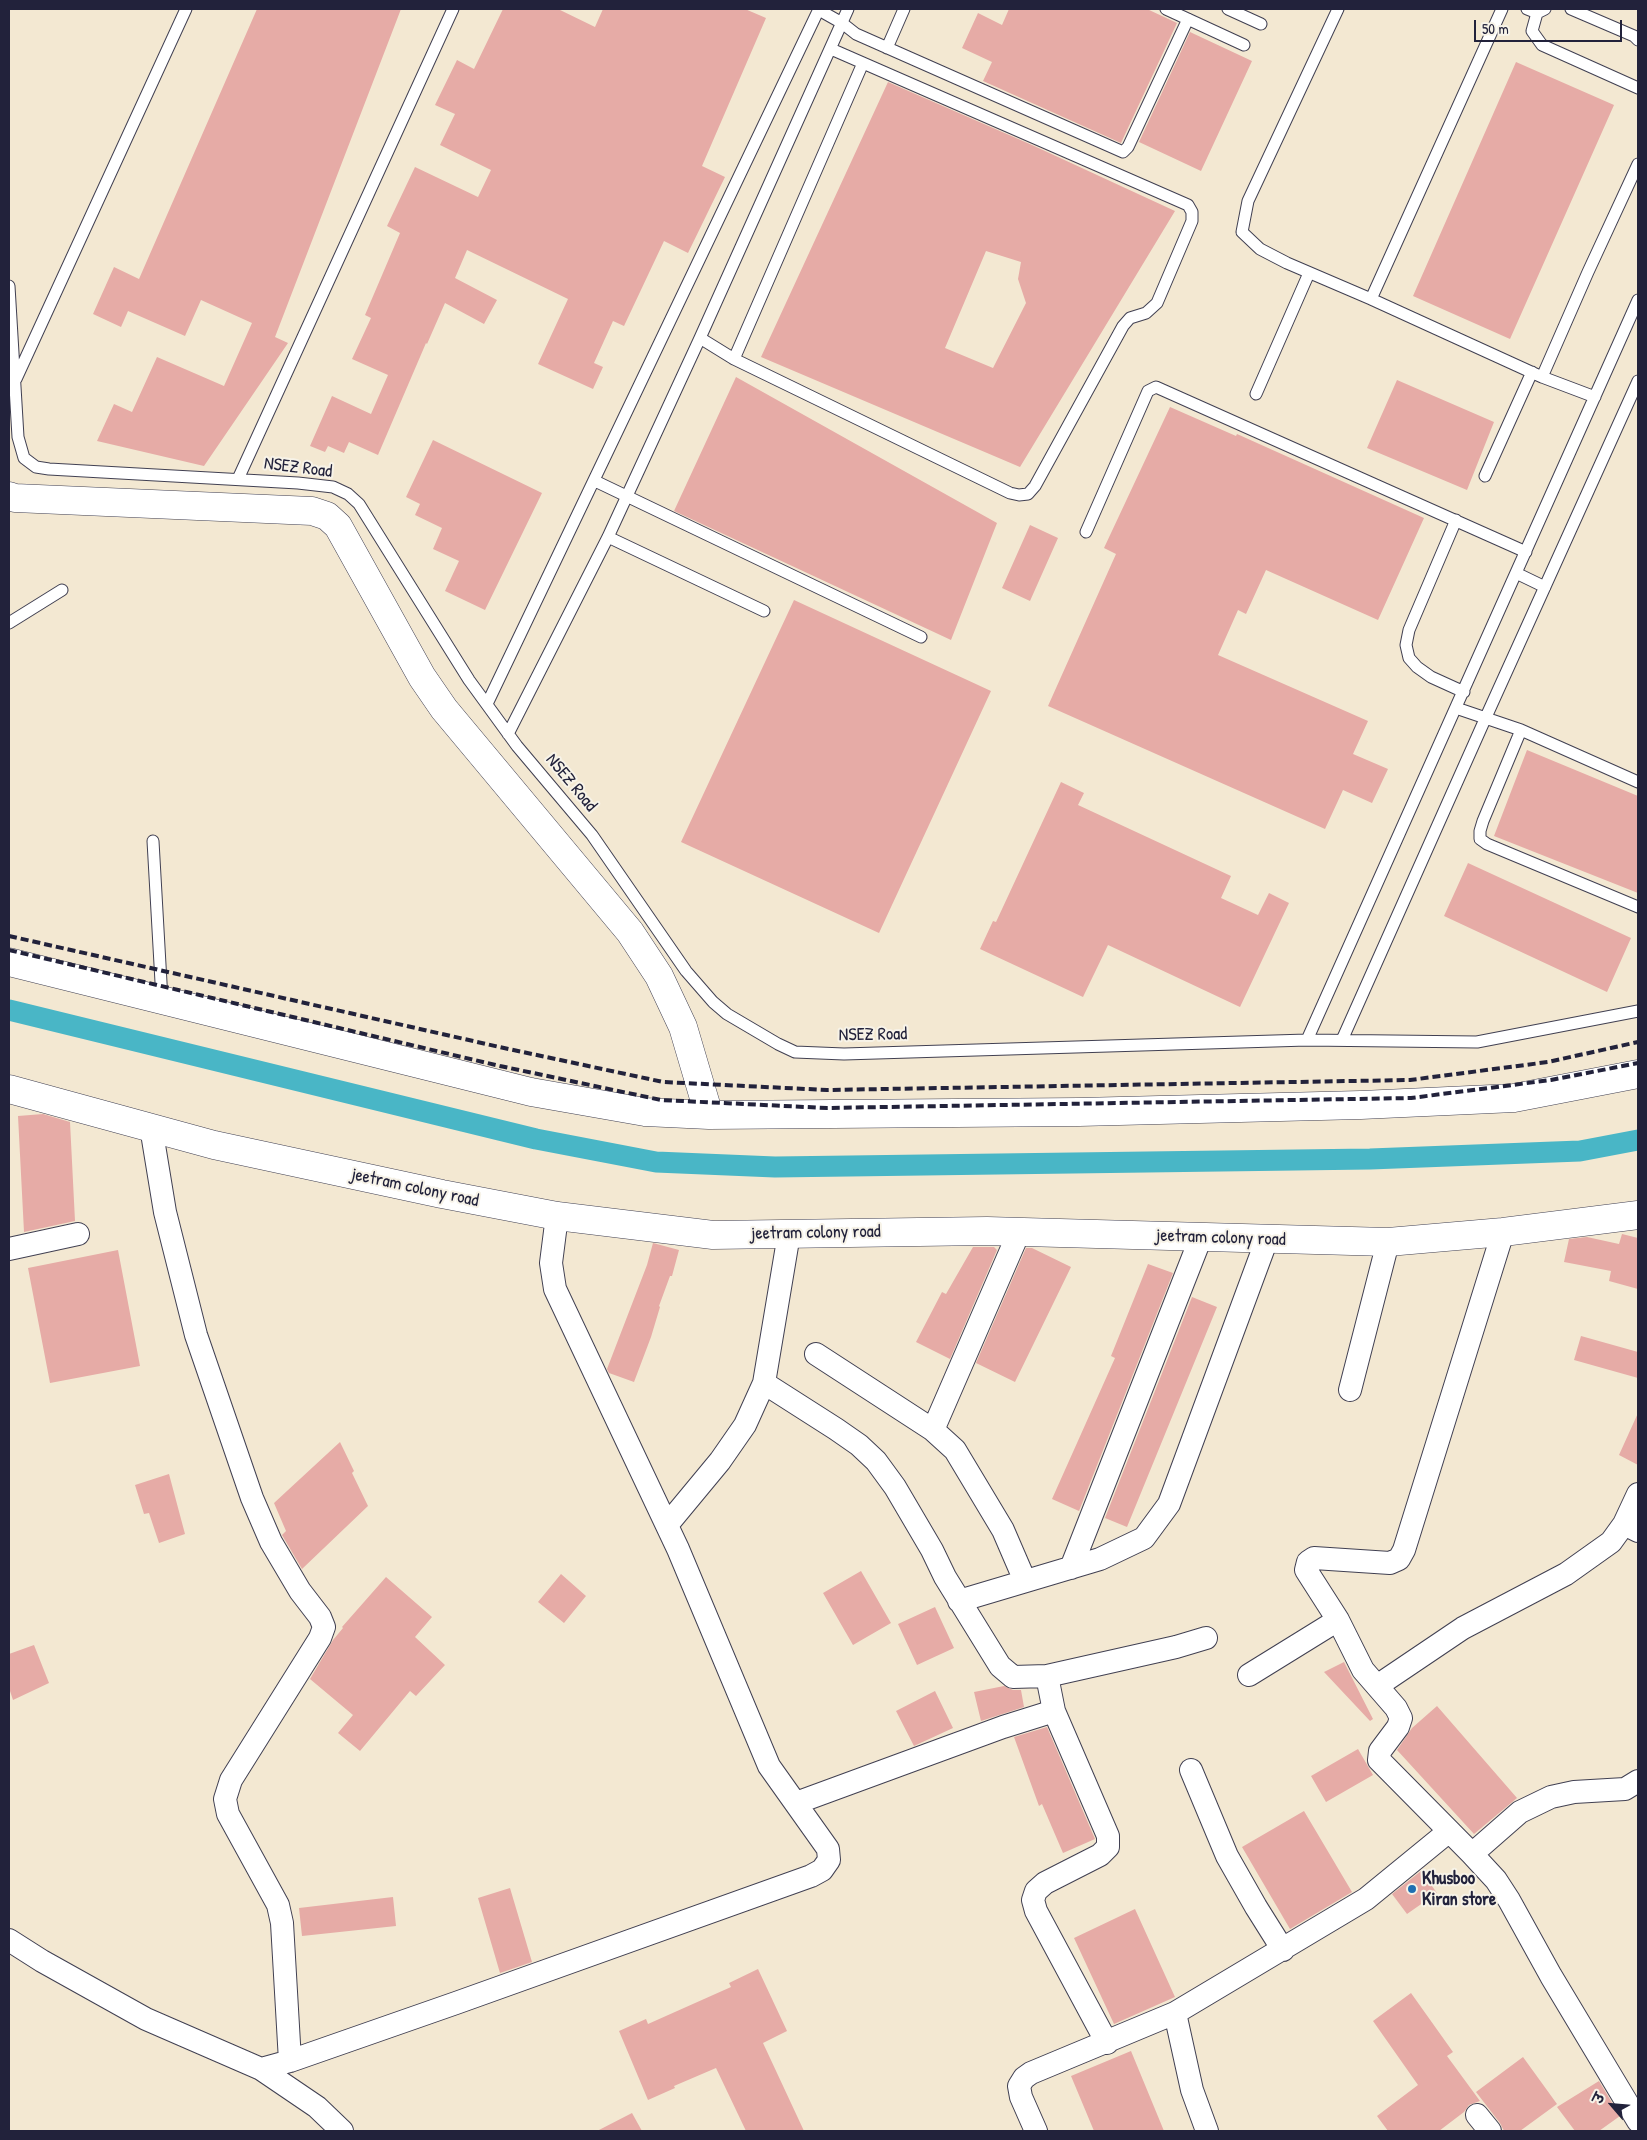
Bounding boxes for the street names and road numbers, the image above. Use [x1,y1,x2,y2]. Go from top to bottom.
street label: NSEZ Road [263,453,333,483]
street label: NSEZ Road [541,750,601,816]
street label: NSEZ Road [839,1024,907,1046]
street label: jeetram colony road [349,1164,481,1212]
street label: jeetram colony road [751,1221,881,1245]
street label: jeetram colony road [1156,1225,1286,1251]

